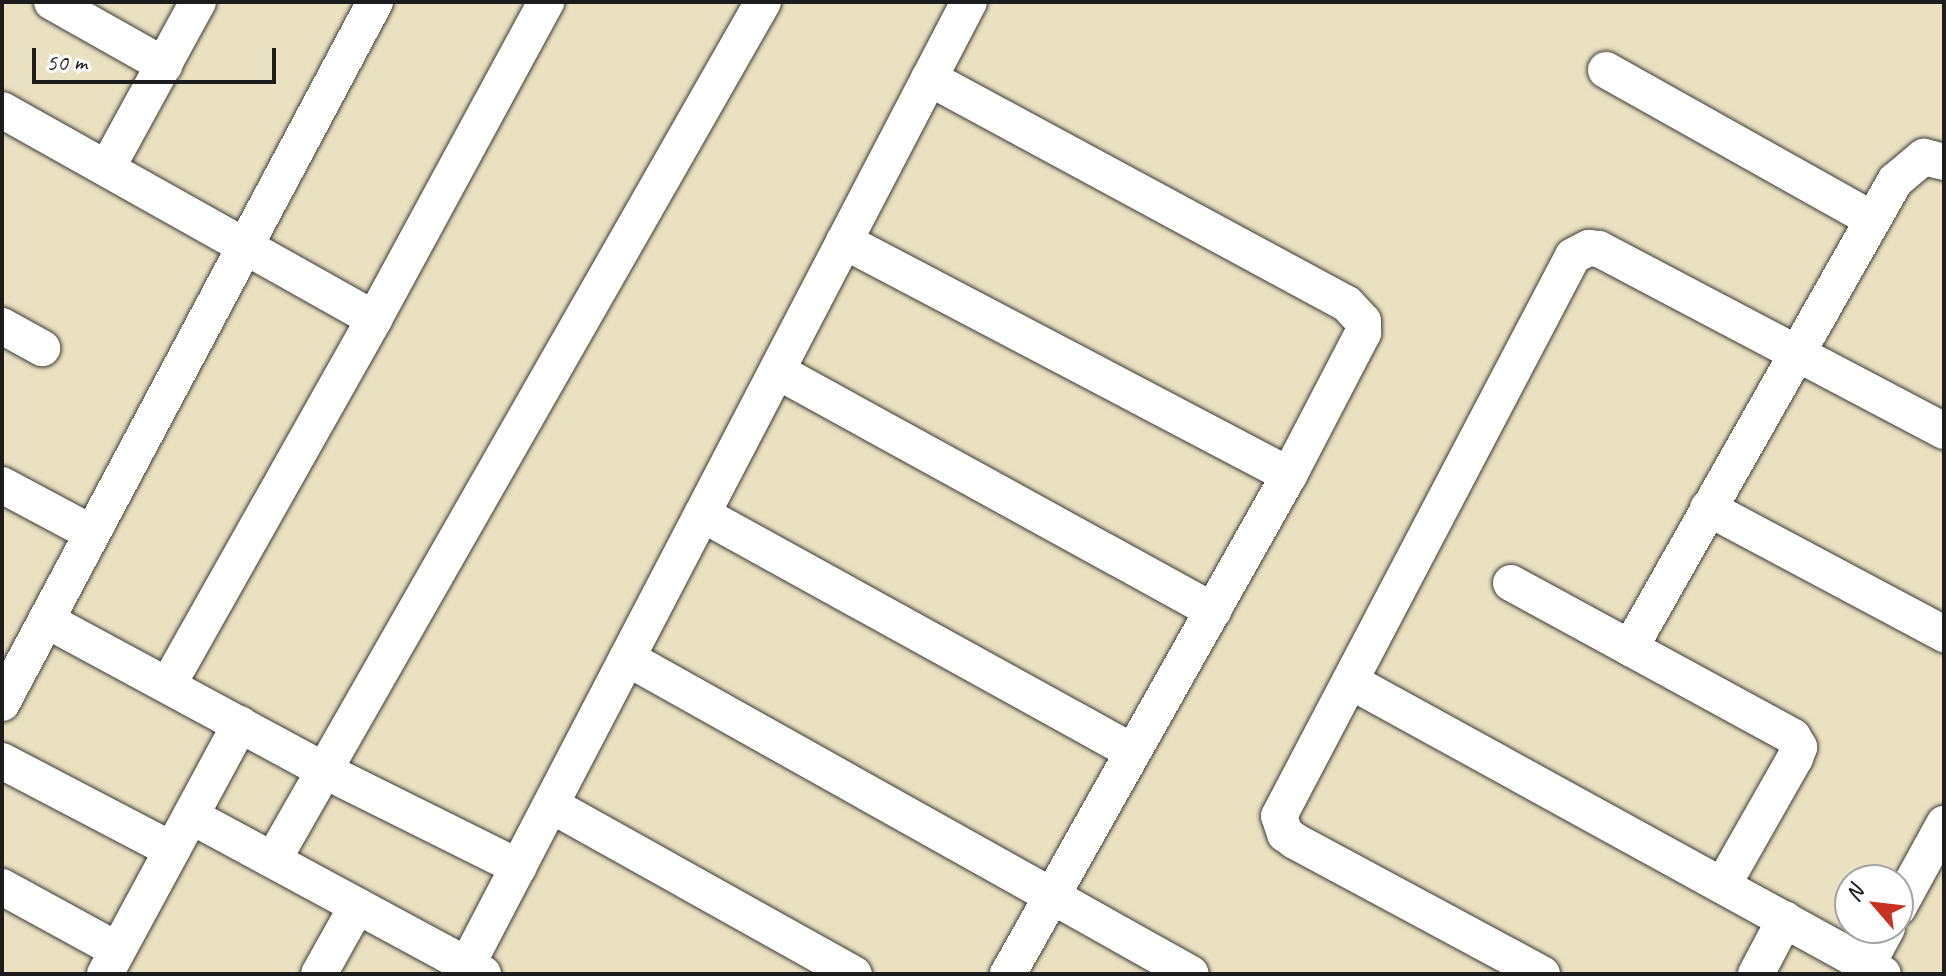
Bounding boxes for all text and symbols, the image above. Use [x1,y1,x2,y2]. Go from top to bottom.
scale bar [36,32,280,82]
text: 50 m [46,47,87,77]
north arrow [1834,864,1914,944]
text: N [1839,881,1870,906]

